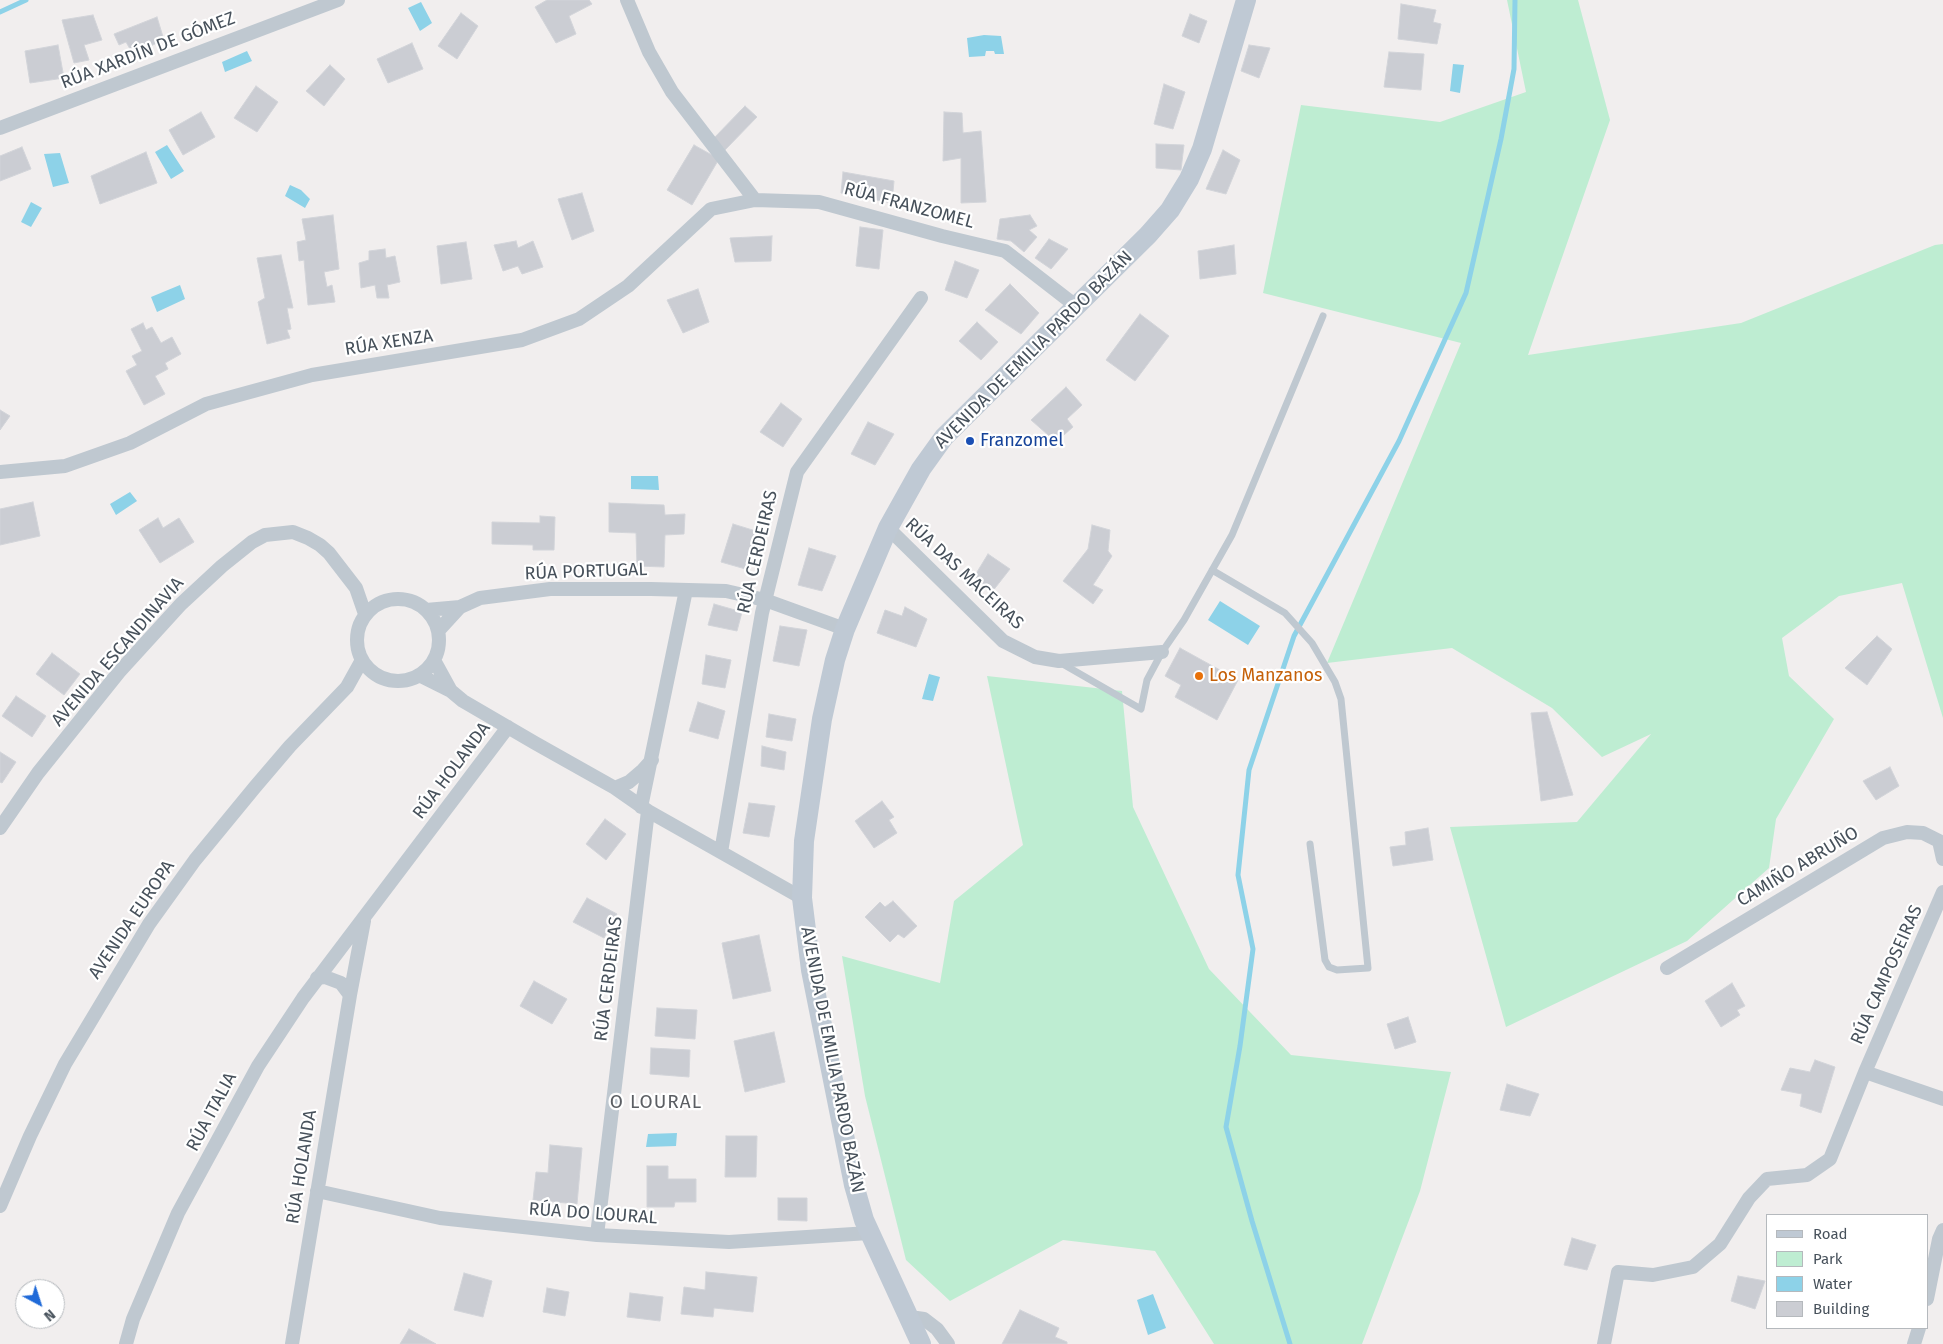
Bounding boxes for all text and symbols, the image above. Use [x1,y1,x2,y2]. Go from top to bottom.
street label: RÚA XARDÍN DE GÓMEZ [58,8,238,94]
street label: RÚA FRANZOMEL [842,178,976,234]
street label: AVENIDA DE EMILIA PARDO BAZÁN [931,247,1137,453]
street label: RÚA XENZA [343,325,435,361]
place label: Franzomel [980,430,1064,452]
marker: Franzomel [964,435,976,447]
street label: RÚA CERDEIRAS [733,488,783,616]
street label: RÚA DAS MACEIRAS [900,514,1028,634]
street label: RÚA PORTUGAL [524,559,648,585]
street label: AVENIDA ESCANDINAVIA [47,573,189,731]
place label: Los Manzanos [1209,665,1322,687]
marker: Los Manzanos [1193,670,1205,682]
street label: RÚA HOLANDA [409,718,495,824]
street label: CAMIÑO ABRUÑO [1733,822,1863,912]
street label: AVENIDA EUROPA [84,857,180,983]
street label: RÚA CAMPOSEIRAS [1846,902,1928,1048]
street label: RÚA CERDEIRAS [591,915,627,1043]
street label: AVENIDA DE EMILIA PARDO BAZÁN [796,925,868,1195]
street label: RÚA ITALIA [182,1069,242,1155]
district label: O LOURAL [609,1092,703,1114]
street label: RÚA HOLANDA [282,1108,322,1226]
street label: RÚA DO LOURAL [528,1199,658,1229]
legend [1766,1214,1928,1329]
text: Road [1813,1225,1848,1243]
text: Park [1813,1250,1843,1268]
text: Water [1813,1275,1852,1293]
north arrow [15,1279,65,1329]
text: Building [1813,1300,1869,1318]
text: N [40,1306,58,1325]

